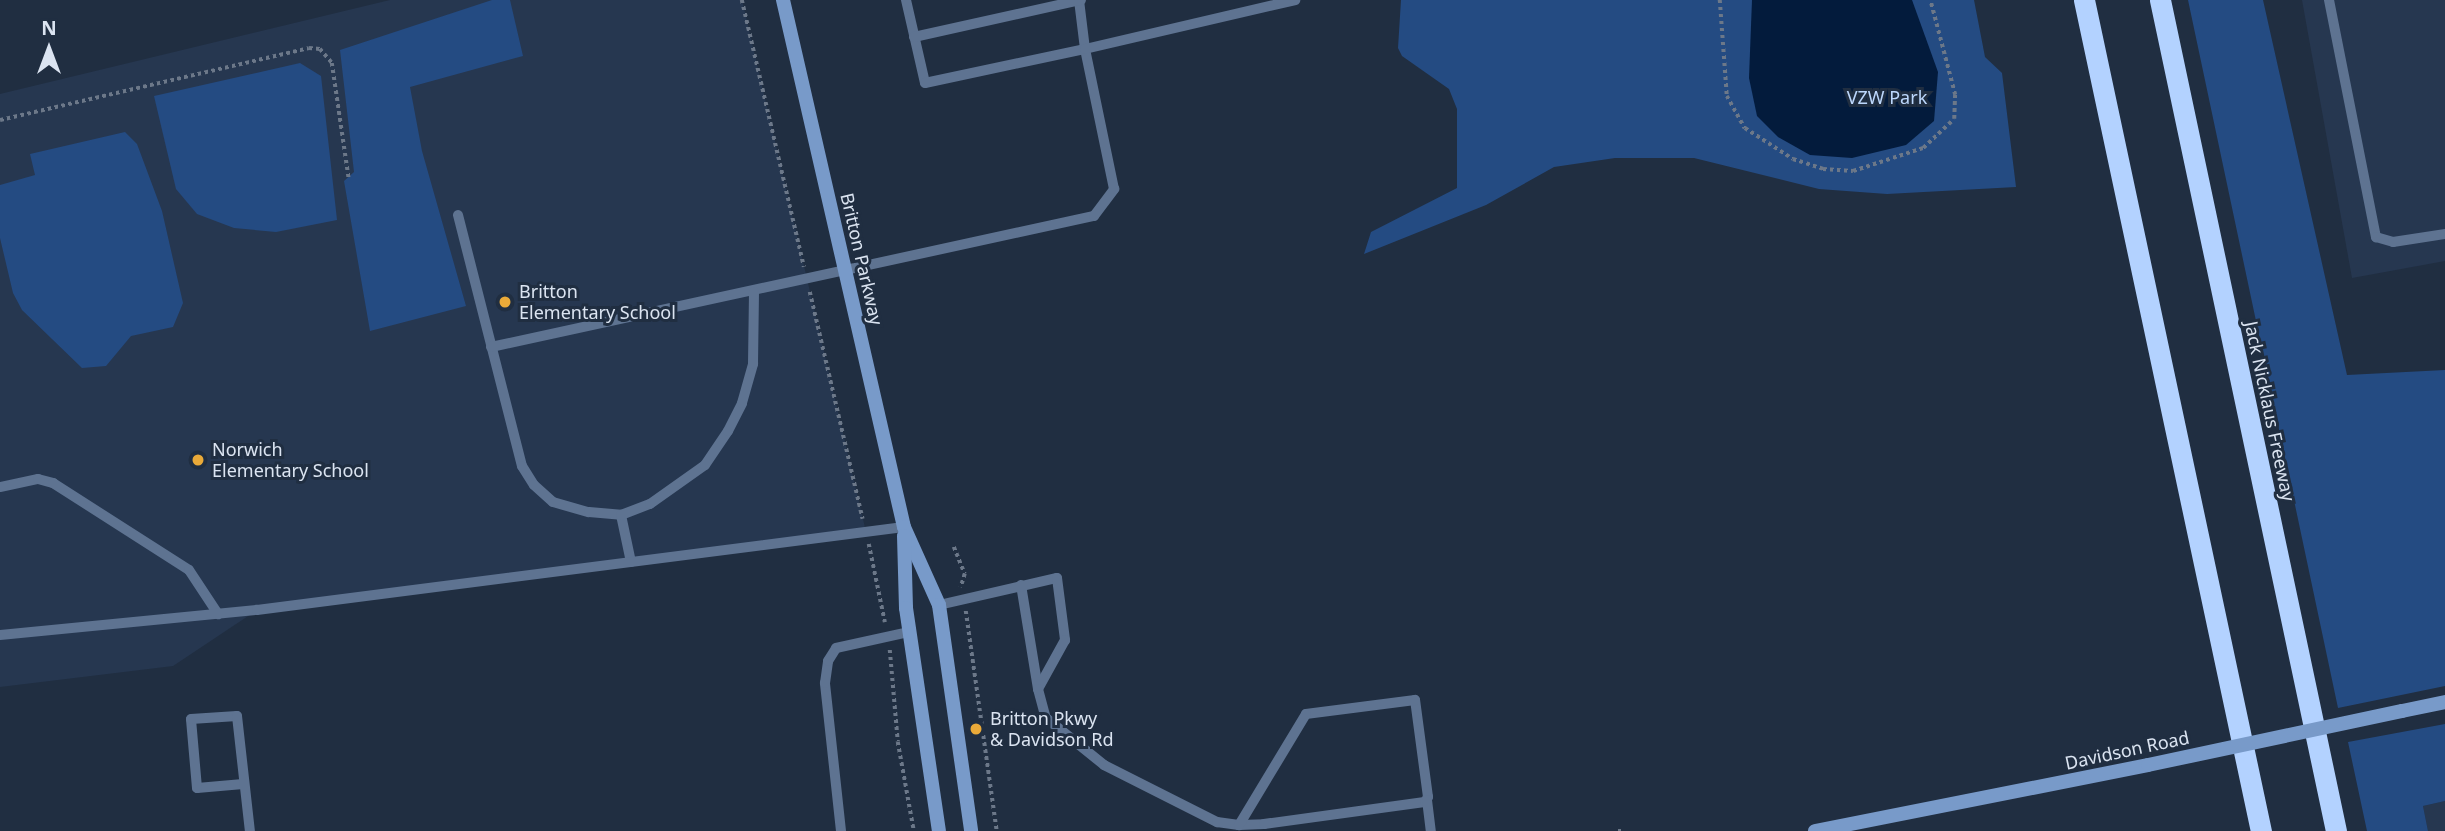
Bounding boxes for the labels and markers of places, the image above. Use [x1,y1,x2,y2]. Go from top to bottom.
place label: Britton Elementary School [519,281,676,324]
marker: Britton Elementary School [497,294,513,310]
place label: Norwich Elementary School [212,439,369,482]
marker: Norwich Elementary School [190,452,206,468]
place label: Britton Pkwy & Davidson Rd [990,708,1114,750]
marker: Britton Pkwy & Davidson Rd [968,721,984,737]

